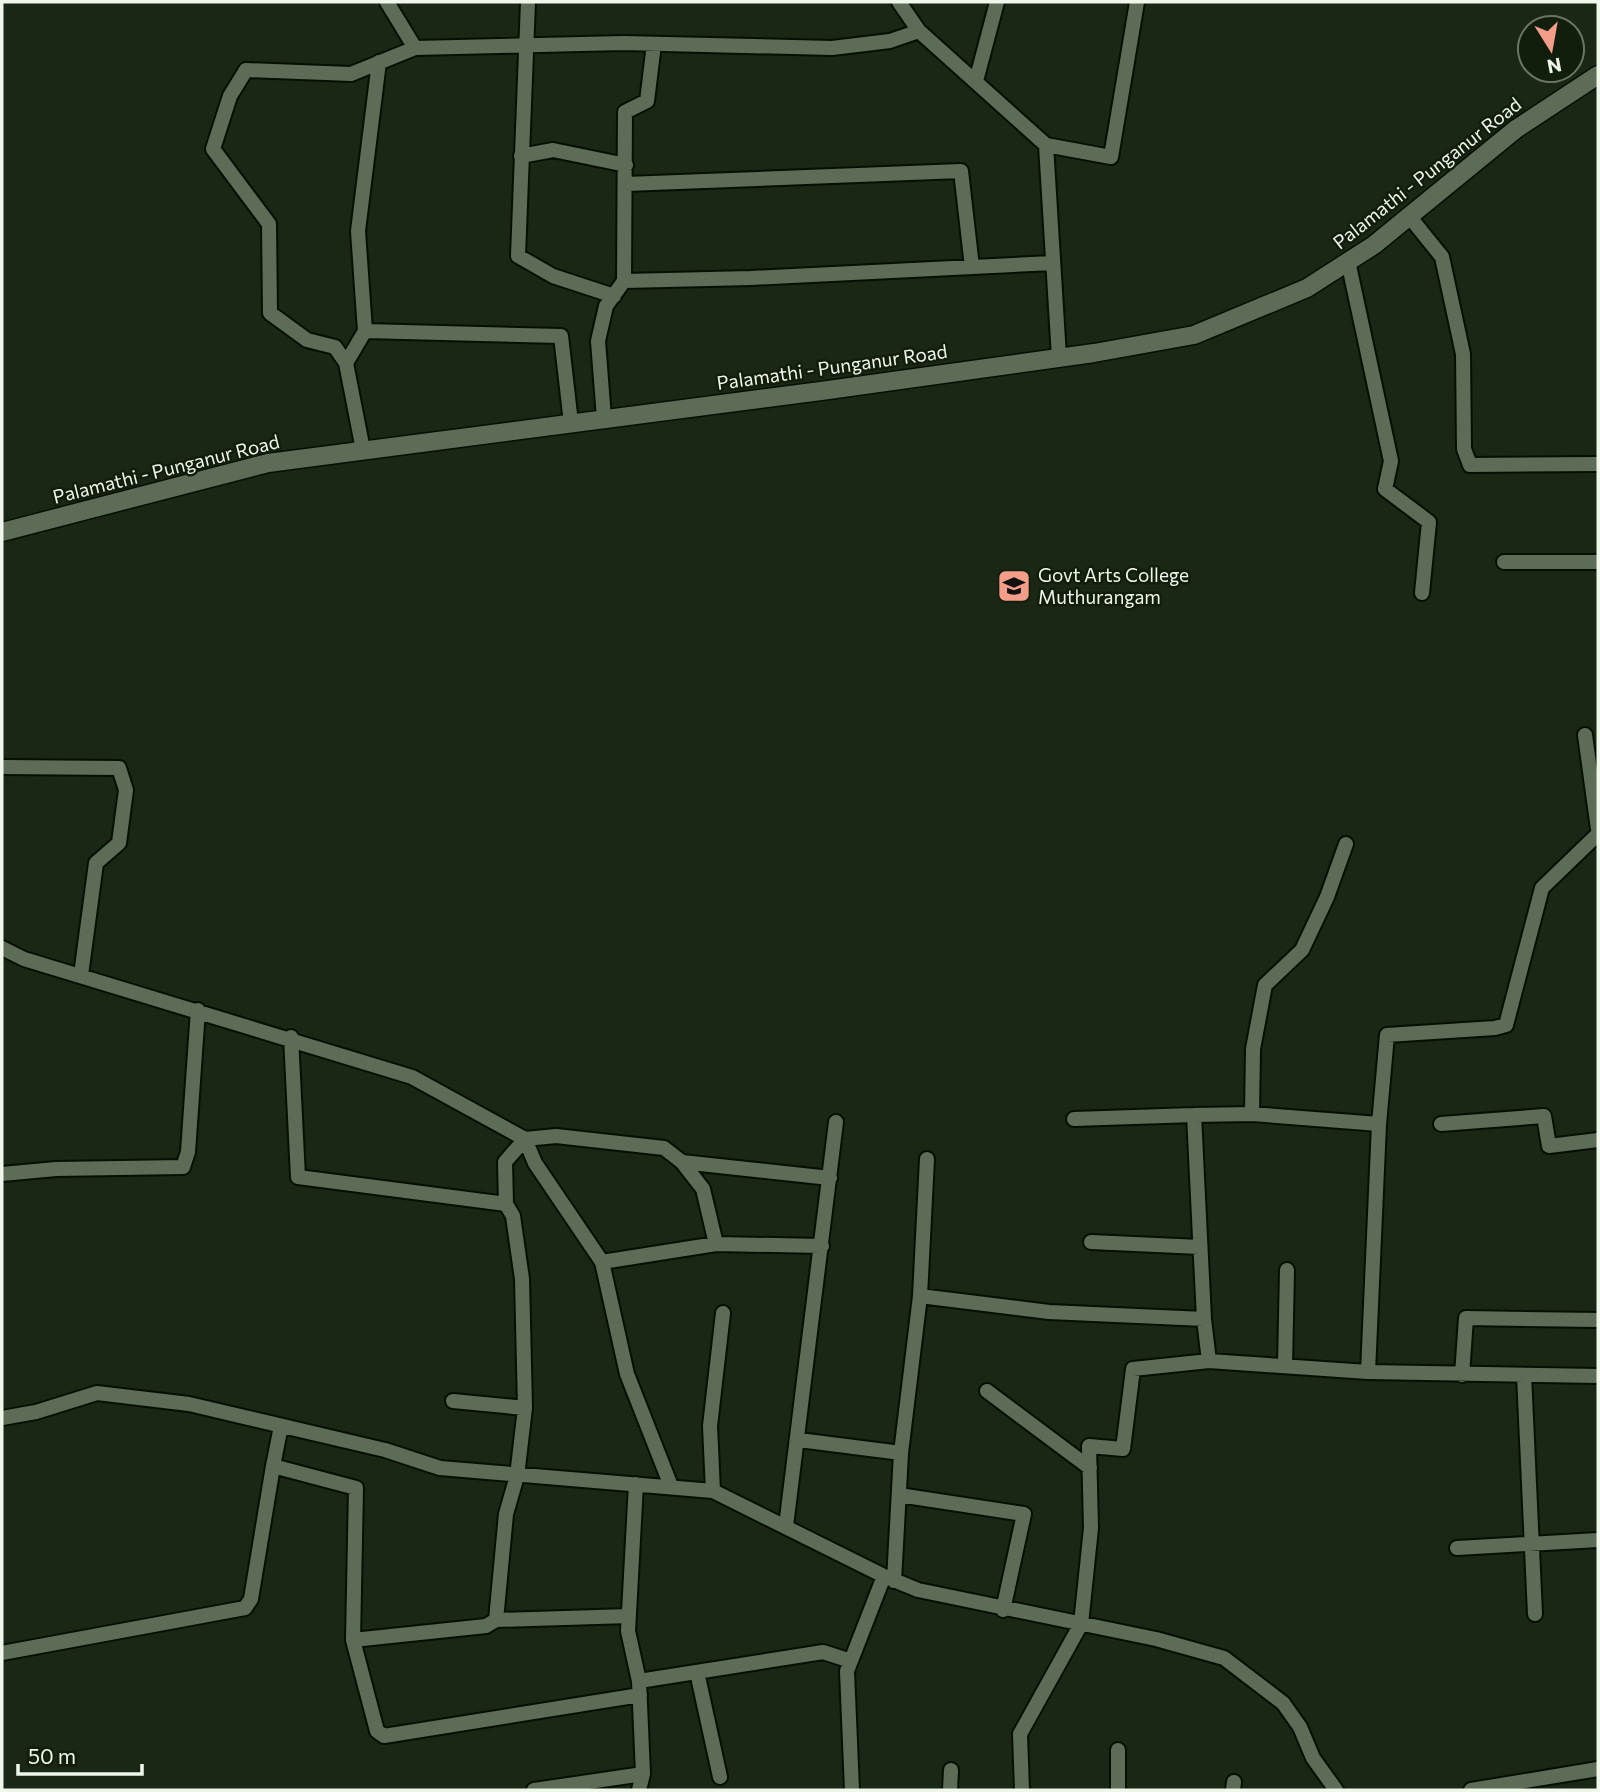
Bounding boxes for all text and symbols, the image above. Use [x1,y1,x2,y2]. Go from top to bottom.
north arrow [1516,14,1586,84]
text: N [1545,54,1564,79]
street label: Palamathi - Punganur Road [1328,92,1525,253]
street label: Palamathi - Punganur Road [715,339,949,394]
street label: Palamathi - Punganur Road [50,429,282,508]
place label: Govt Arts College Muthurangam [1038,563,1189,608]
school or university icon: Govt Arts College Muthurangam [995,567,1033,605]
scale bar [18,1732,142,1776]
text: 50 m [28,1743,76,1768]

